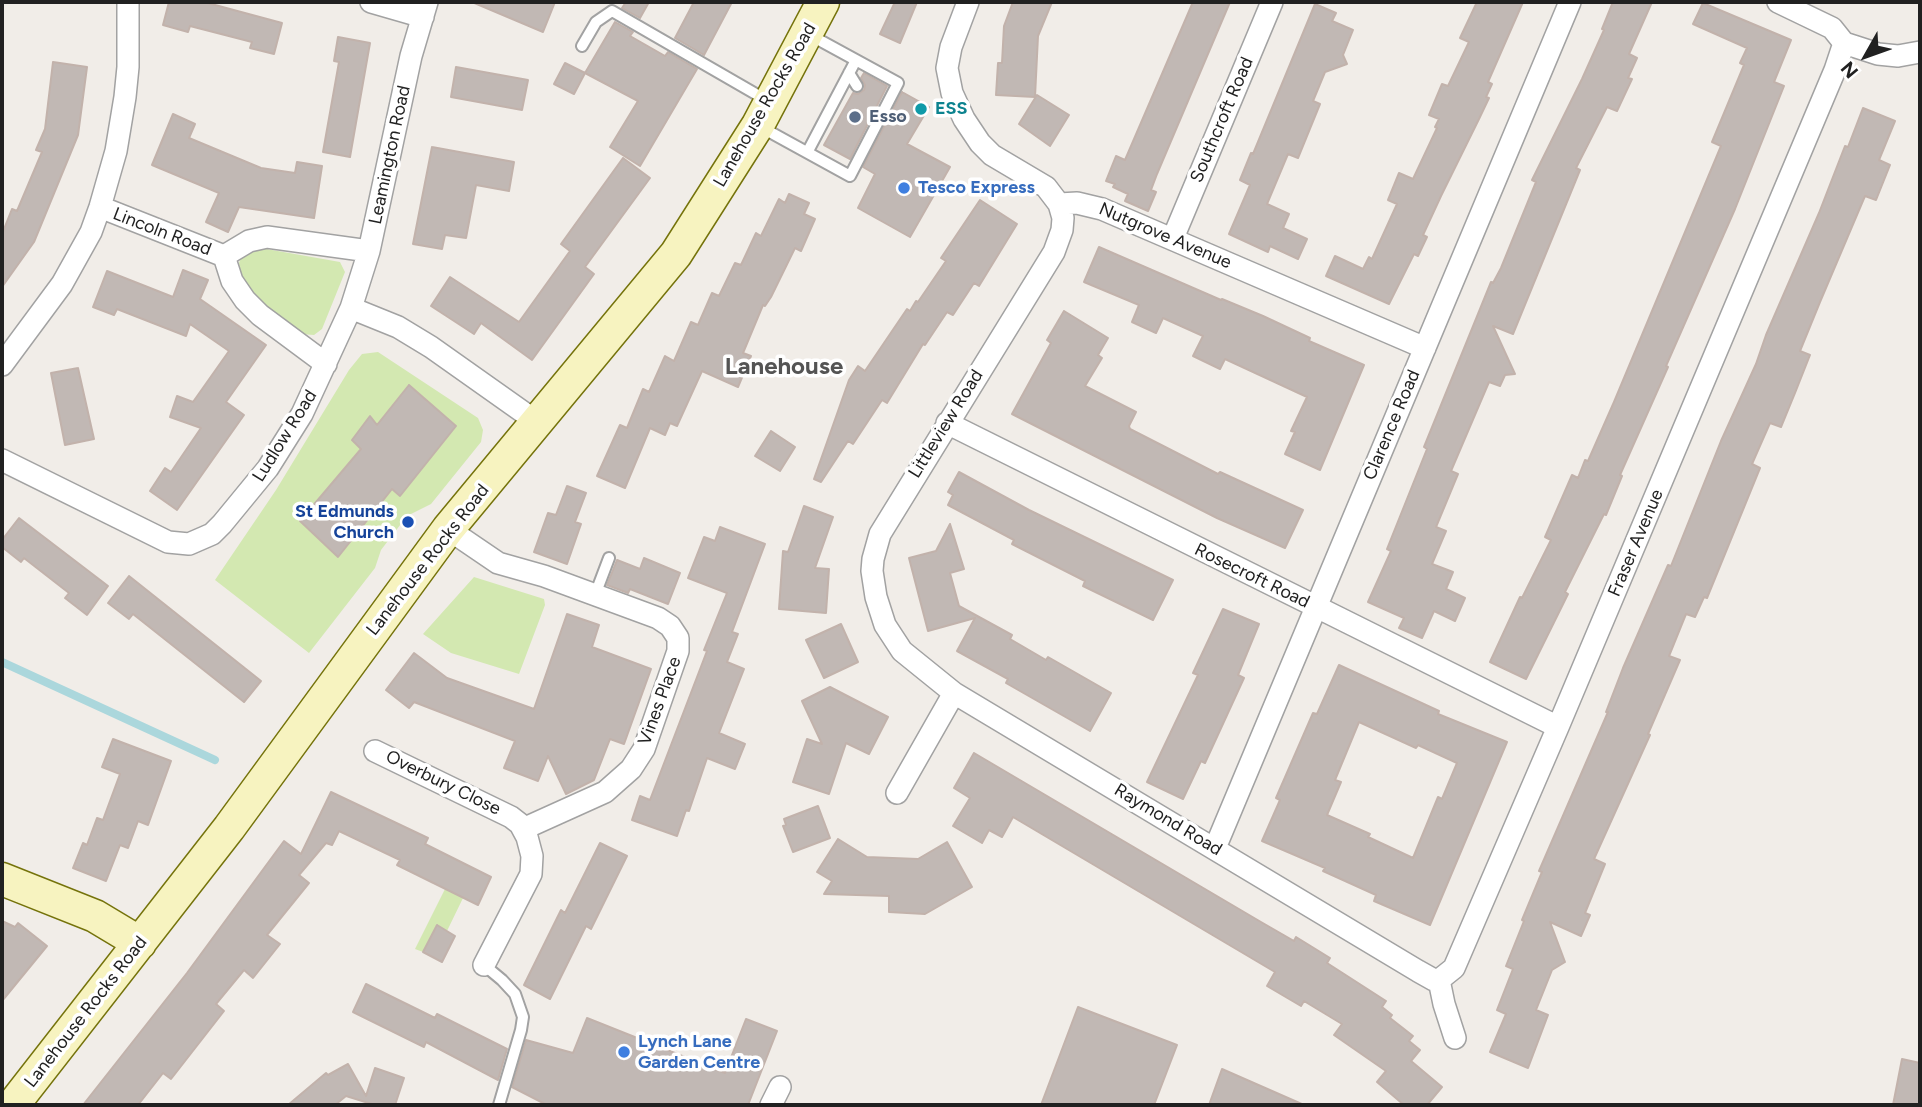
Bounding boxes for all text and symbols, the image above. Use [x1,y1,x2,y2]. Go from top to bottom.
street label: Lanehouse Rocks Road [709,19,821,191]
north arrow [1831,21,1901,91]
street label: Southcroft Road [1186,54,1258,186]
text: N [1836,57,1863,83]
street label: Leamington Road [365,84,415,226]
place label: ESS [935,98,967,120]
marker: ESS [913,101,929,117]
place label: Esso [869,106,907,128]
marker: Esso [847,109,863,125]
place label: Tesco Express [918,177,1035,199]
marker: Tesco Express [896,180,912,196]
street label: Nutgrove Avenue [1095,198,1235,274]
street label: Lincoln Road [110,203,214,261]
district label: Lanehouse [725,353,843,381]
street label: Littleview Road [904,366,988,482]
street label: Clarence Road [1359,367,1425,483]
street label: Ludlow Road [248,386,322,486]
street label: Lanehouse Rocks Road [362,480,494,640]
street label: Fraser Avenue [1604,486,1668,600]
place label: St Edmunds Church [295,501,394,544]
marker: St Edmunds Church [400,514,416,530]
street label: Rosecroft Road [1191,539,1313,613]
street label: Vines Place [634,654,686,748]
street label: Overbury Close [382,746,504,820]
street label: Raymond Road [1110,779,1226,861]
street label: Lanehouse Rocks Road [20,932,152,1092]
place label: Lynch Lane Garden Centre [638,1031,760,1074]
marker: Lynch Lane Garden Centre [616,1044,632,1060]

